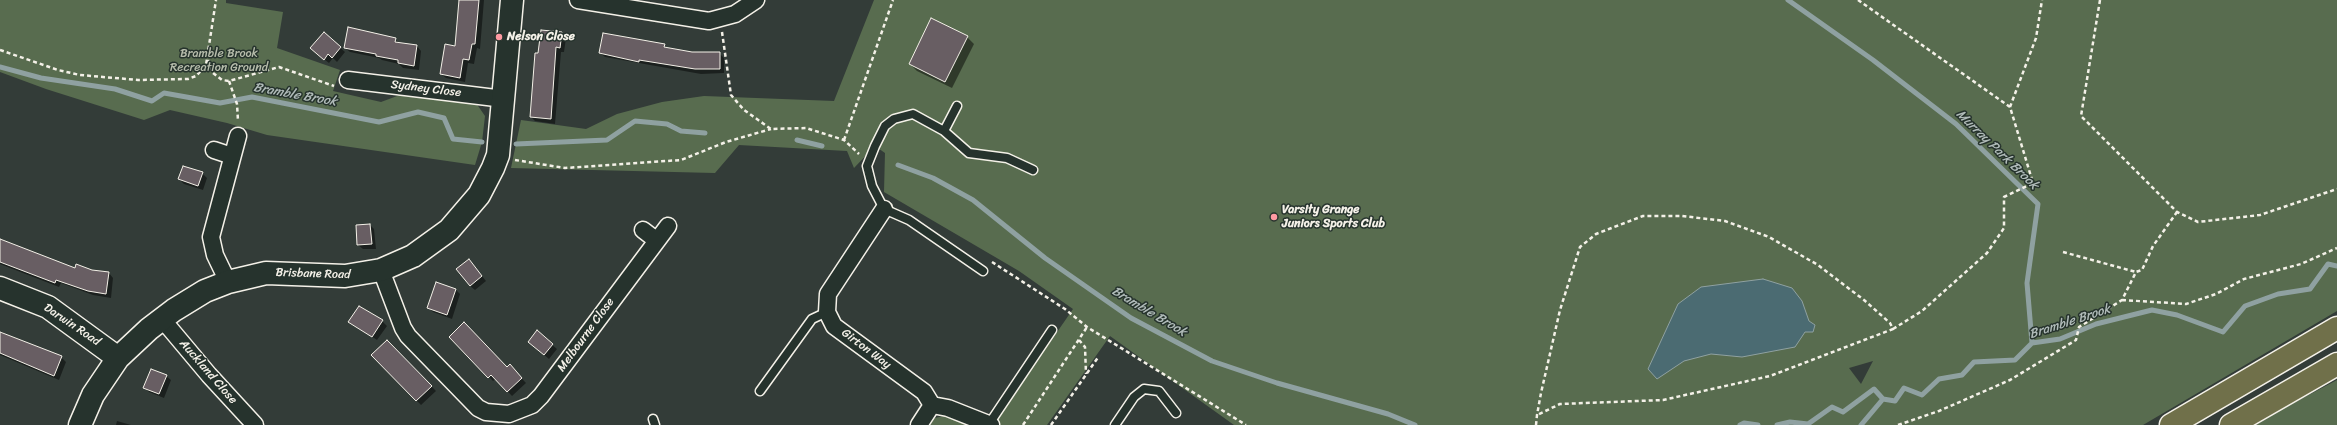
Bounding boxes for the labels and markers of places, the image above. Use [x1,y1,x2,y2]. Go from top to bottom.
place label: Nelson Close [507,30,575,44]
marker: Nelson Close [494,32,504,42]
place label: Varsity Grange Juniors Sports Club [1282,203,1385,231]
marker: Varsity Grange Juniors Sports Club [1269,212,1279,222]

